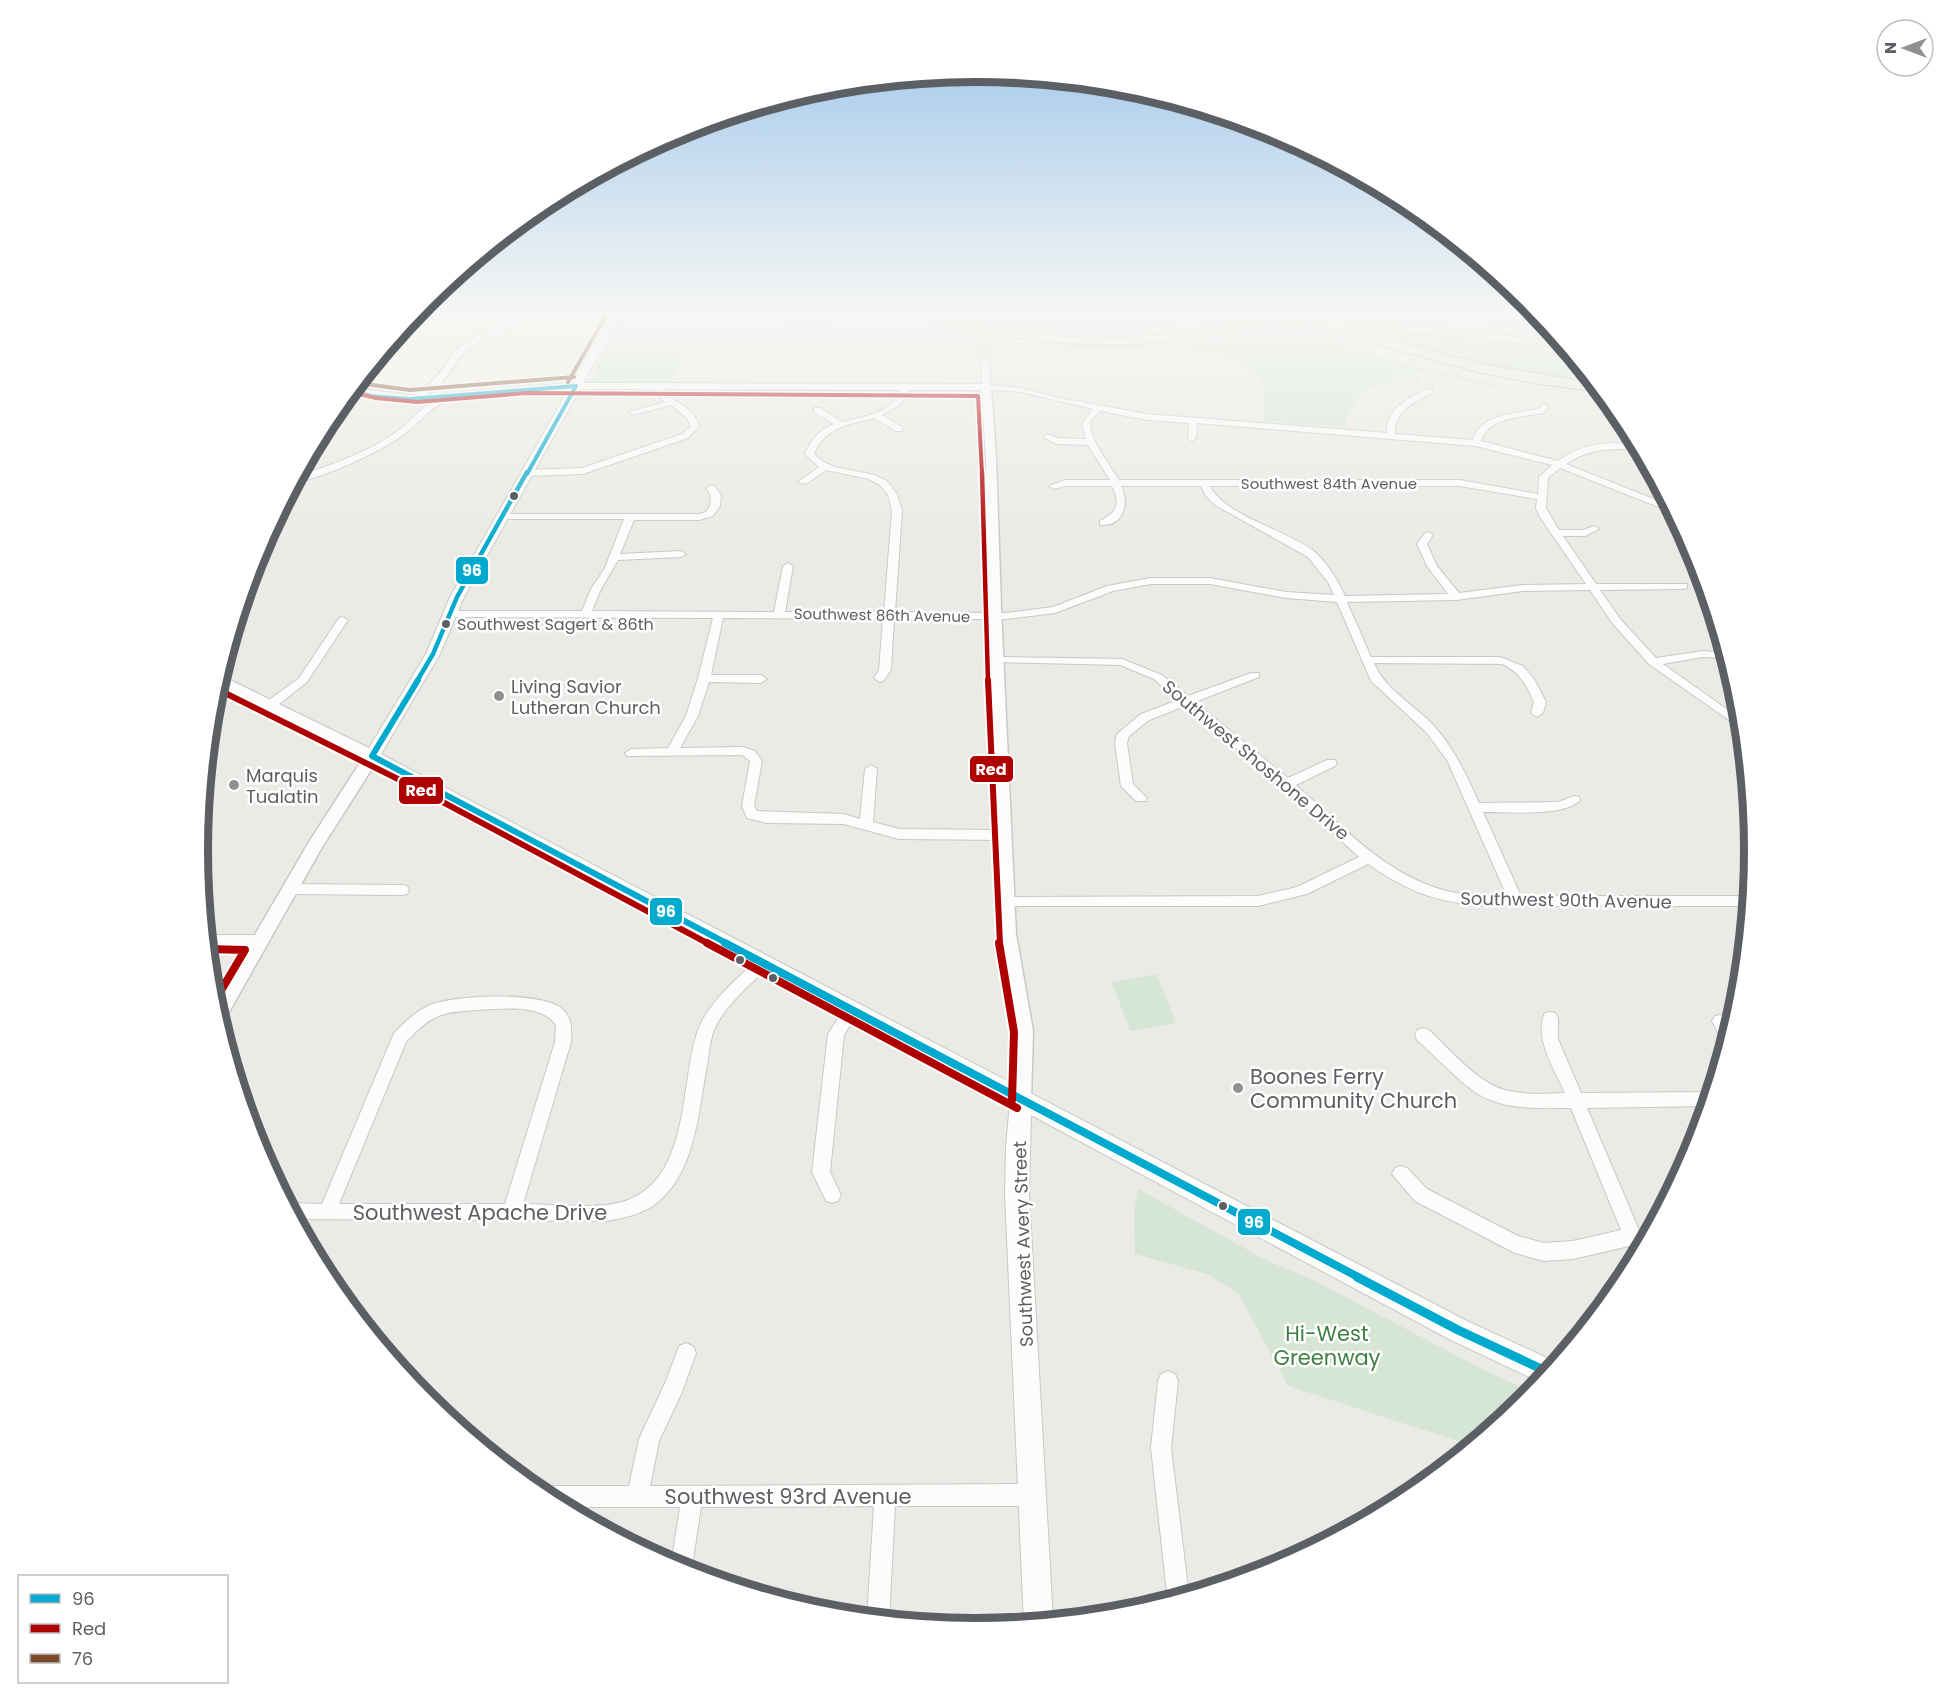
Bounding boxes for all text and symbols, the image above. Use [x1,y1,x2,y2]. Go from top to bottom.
north arrow [1875,18,1935,78]
text: N [1879,42,1902,54]
street label: Southwest 84th Avenue [1241,473,1417,494]
unlabelled marker [508,490,520,502]
line badge: 96 [455,556,489,585]
text: 96 [462,559,482,582]
street label: Southwest 86th Avenue [794,603,970,627]
place label: Southwest Sagert & 86th [457,613,654,636]
marker: Southwest Sagert & 86th [440,618,452,630]
place label: Living Savior Lutheran Church [511,674,661,720]
street label: Southwest Shoshone Drive [1157,674,1355,846]
marker: Living Savior Lutheran Church [492,689,506,703]
line badge: Red [969,755,1014,783]
text: Red [975,758,1007,781]
place label: Marquis Tualatin [246,763,319,809]
line badge: Red [398,776,444,805]
marker: Marquis Tualatin [227,778,241,792]
text: Red [405,779,437,802]
street label: Southwest 90th Avenue [1460,886,1672,914]
line badge: 96 [649,897,683,926]
text: 96 [656,900,676,923]
unlabelled marker [734,954,746,966]
unlabelled marker [767,972,779,984]
place label: Boones Ferry Community Church [1250,1062,1457,1115]
marker: Boones Ferry Community Church [1231,1081,1245,1095]
street label: Southwest Avery Street [1007,1141,1039,1347]
street label: Southwest Apache Drive [353,1198,607,1227]
unlabelled marker [1217,1200,1229,1212]
line badge: 96 [1237,1208,1271,1236]
text: 96 [1244,1211,1264,1234]
park label: Hi-West Greenway [1274,1319,1381,1372]
street label: Southwest 93rd Avenue [665,1482,911,1511]
legend [18,1575,228,1683]
text: 96 [72,1586,95,1611]
text: Red [72,1616,106,1641]
text: 76 [72,1646,93,1671]

